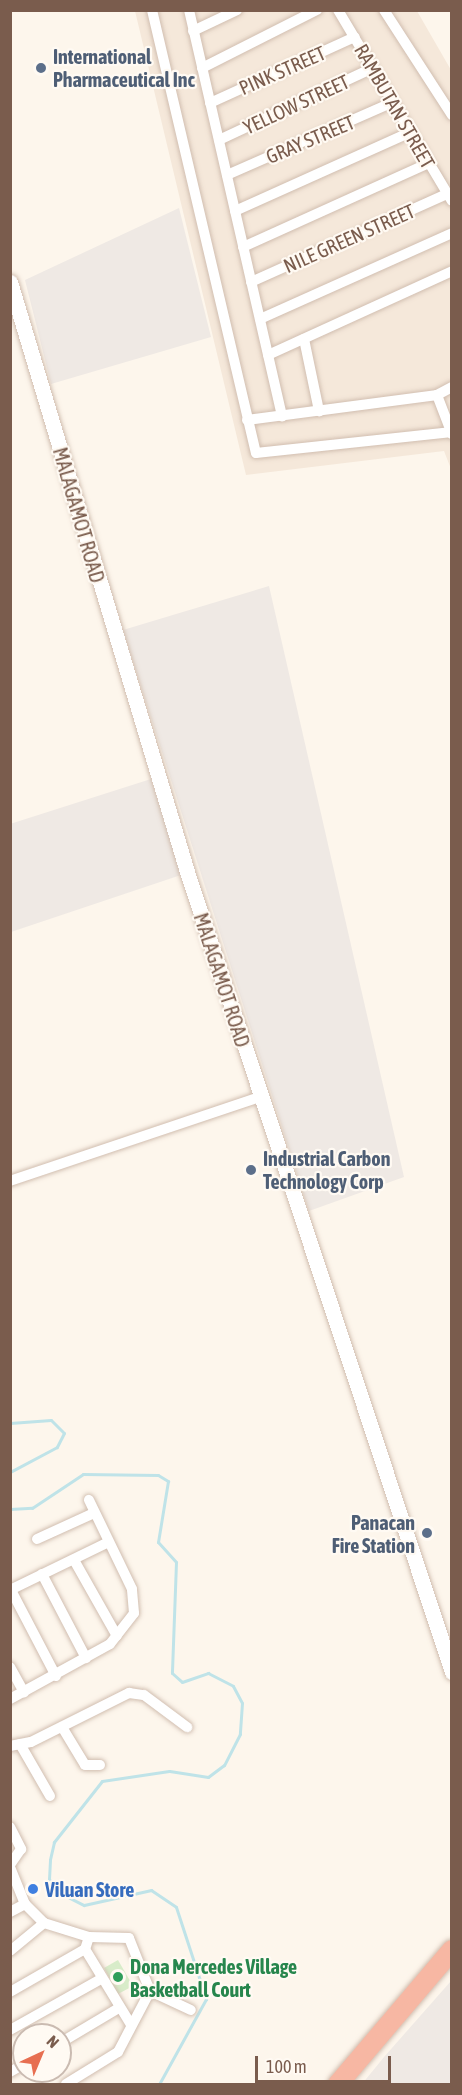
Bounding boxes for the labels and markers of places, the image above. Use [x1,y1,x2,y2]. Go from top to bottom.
place label: International Pharmaceutical Inc [53,45,195,92]
marker: International Pharmaceutical Inc [34,61,48,75]
place label: Industrial Carbon Technology Corp [263,1146,390,1193]
marker: Industrial Carbon Technology Corp [244,1163,258,1177]
place label: Panacan Fire Station [332,1510,415,1557]
marker: Panacan Fire Station [420,1526,434,1540]
place label: Viluan Store [45,1877,134,1901]
marker: Viluan Store [26,1882,40,1896]
place label: Dona Mercedes Village Basketball Court [130,1954,297,2001]
marker: Dona Mercedes Village Basketball Court [111,1970,125,1984]

